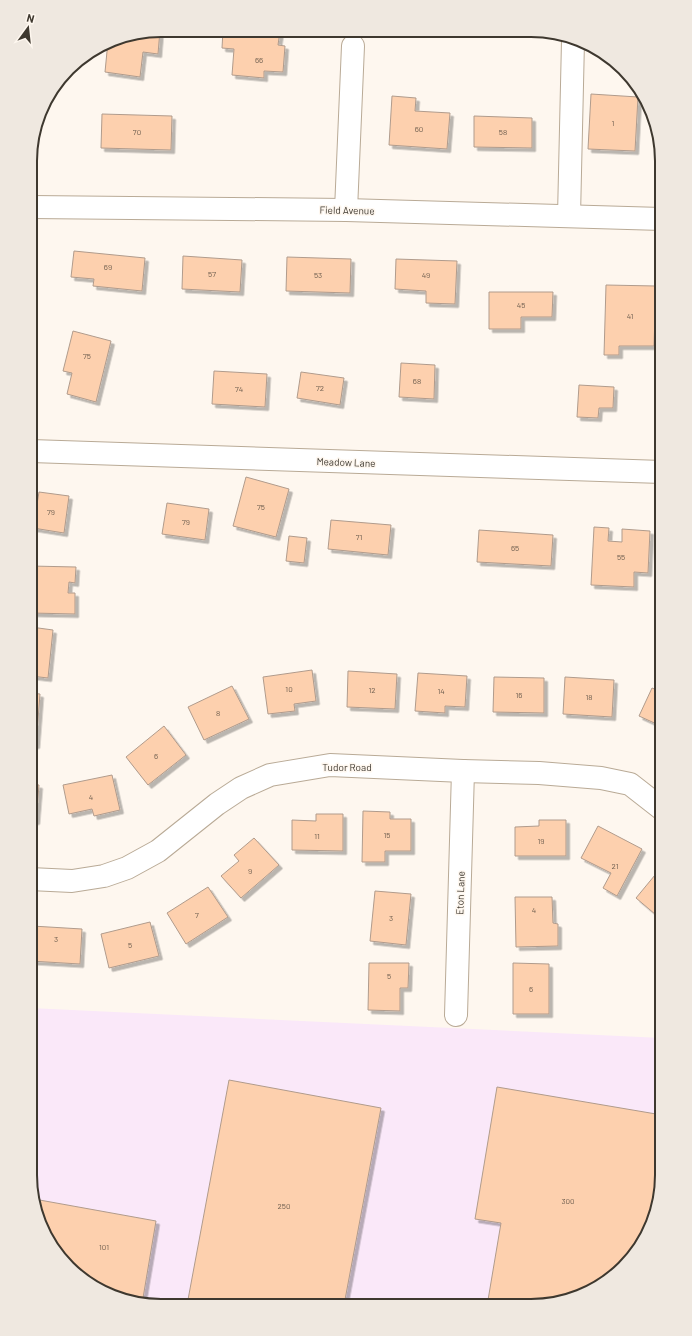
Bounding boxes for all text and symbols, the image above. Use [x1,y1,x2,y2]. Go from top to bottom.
north arrow [8,8,48,48]
text: N [25,11,36,25]
house number: 66 [255,55,263,65]
house number: 1 [612,118,615,128]
house number: 60 [415,124,423,134]
house number: 70 [133,127,141,137]
house number: 58 [499,127,507,137]
street label: Field Avenue [319,204,375,216]
house number: 69 [104,262,112,272]
house number: 57 [208,269,216,279]
house number: 53 [314,270,322,280]
house number: 49 [422,270,430,280]
house number: 45 [517,300,525,310]
house number: 41 [627,311,633,321]
house number: 75 [83,351,91,361]
house number: 68 [413,376,421,386]
house number: 72 [316,383,324,393]
house number: 74 [235,384,243,394]
street label: Meadow Lane [316,455,376,469]
house number: 75 [257,502,265,512]
house number: 79 [47,507,55,517]
house number: 79 [182,517,190,527]
house number: 71 [356,532,363,542]
house number: 65 [511,543,519,553]
house number: 55 [617,552,625,562]
house number: 10 [285,684,293,694]
house number: 12 [368,685,376,695]
house number: 14 [437,686,445,696]
house number: 16 [516,690,522,700]
house number: 18 [586,692,592,702]
house number: 8 [216,708,220,718]
house number: 6 [154,751,158,761]
street label: Tudor Road [322,761,372,773]
house number: 4 [89,792,93,802]
house number: 15 [384,830,390,840]
house number: 11 [314,831,320,841]
house number: 19 [538,836,544,846]
house number: 21 [612,861,619,871]
house number: 9 [248,866,252,876]
street label: Eton Lane [453,871,467,915]
house number: 4 [532,905,536,915]
house number: 7 [195,910,199,920]
house number: 3 [389,913,393,923]
house number: 3 [54,934,58,944]
house number: 5 [128,940,132,950]
house number: 5 [387,971,391,981]
house number: 6 [529,984,533,994]
house number: 300 [561,1196,575,1206]
house number: 250 [278,1201,290,1211]
house number: 101 [99,1242,109,1252]

